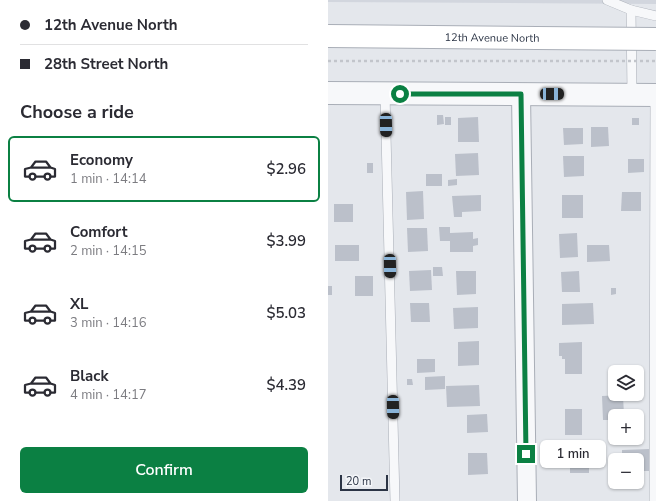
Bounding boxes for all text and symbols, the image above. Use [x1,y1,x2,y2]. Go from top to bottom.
text: 12th Avenue North [44,15,178,35]
street label: 12th Avenue North [444,30,540,45]
text: 28th Street North [44,54,168,74]
route start [391,85,409,103]
car [540,88,564,100]
text: Choose a ride [20,100,134,124]
car [380,113,392,137]
text: Economy [70,150,133,170]
icon: car [22,151,58,187]
text: $2.96 [266,159,306,179]
text: 1 min · 14:14 [70,170,146,188]
text: Comfort [70,222,127,242]
icon: car [22,223,58,259]
text: $3.99 [266,231,306,251]
text: 2 min · 14:15 [70,242,146,260]
car [384,254,396,278]
text: XL [70,294,89,314]
icon: car [22,295,58,331]
text: $5.03 [266,303,306,323]
text: 3 min · 14:16 [70,314,146,332]
map controls [608,365,644,489]
button: layers [608,365,644,401]
text: Black [70,366,108,386]
icon: car [22,367,58,403]
text: $4.39 [266,375,306,395]
text: 4 min · 14:17 [70,386,146,404]
car [387,395,399,419]
button: + [608,409,644,445]
callout: 1 min [540,440,606,468]
route end [517,445,535,463]
text: 1 min [556,445,590,463]
button: Confirm [20,447,308,493]
button: − [608,453,644,489]
scale bar [340,473,388,492]
text: 20 m [346,474,371,489]

